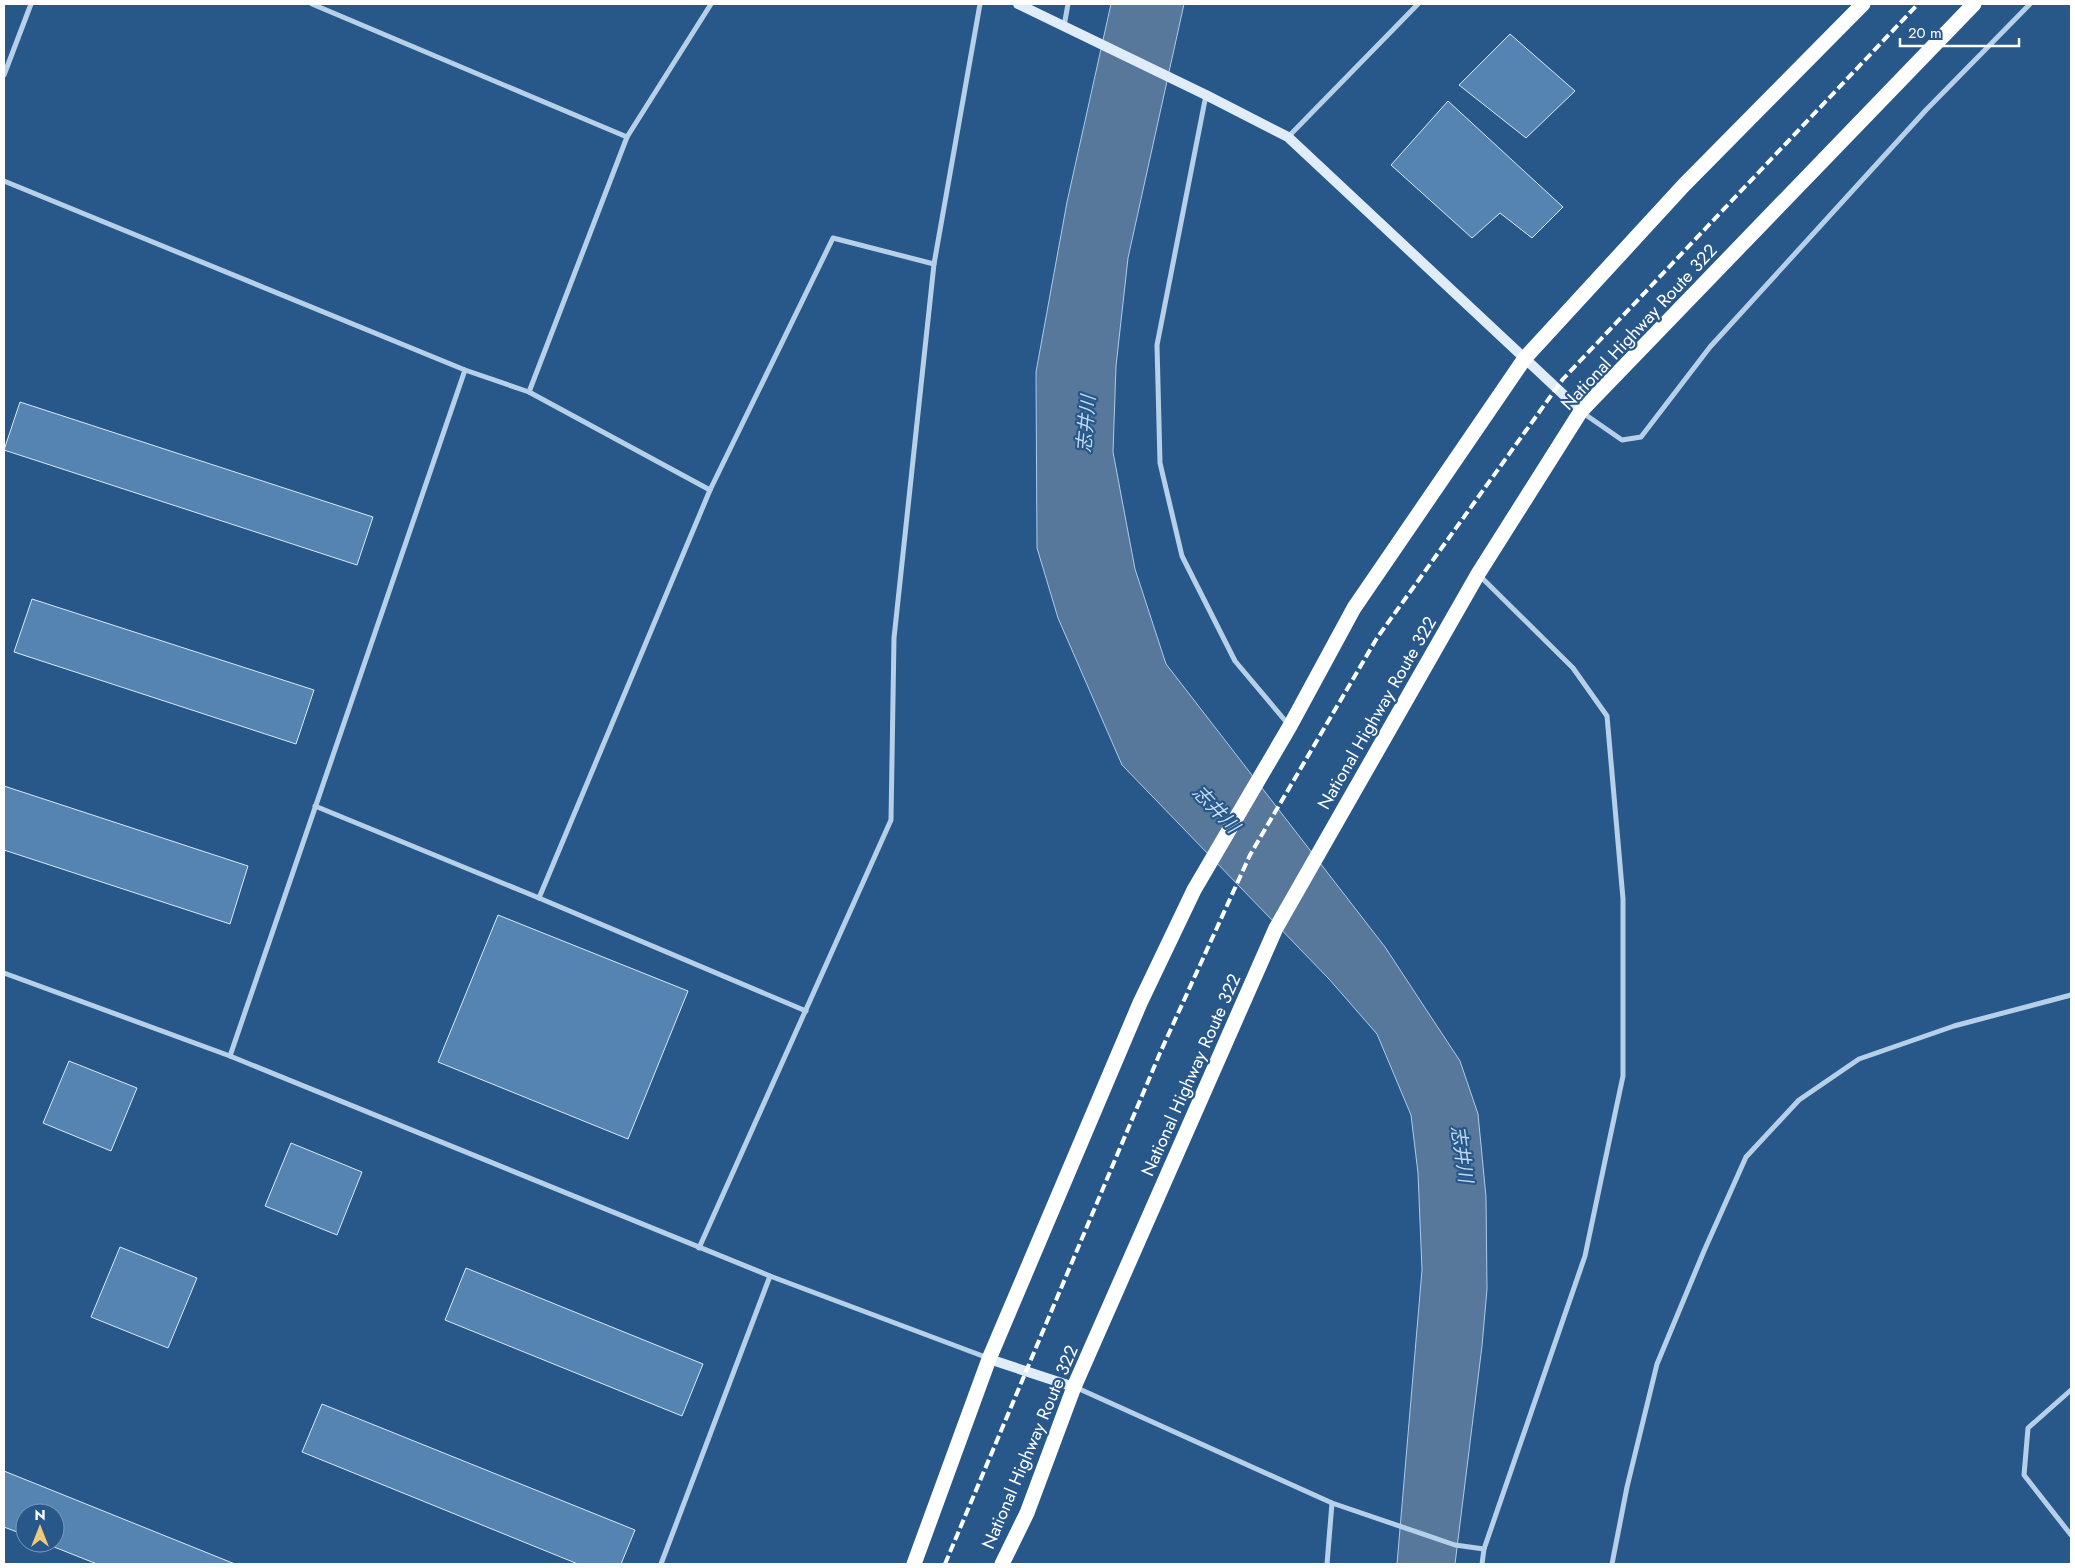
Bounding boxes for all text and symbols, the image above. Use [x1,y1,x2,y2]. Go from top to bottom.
scale bar [1900,15,2019,47]
text: 20 m [1908,22,1942,44]
street label: National Highway Route 322 [1555,238,1723,416]
water label: 志井川 [1070,392,1102,454]
street label: National Highway Route 322 [1311,612,1443,814]
water label: 志井川 [1186,779,1247,840]
street label: National Highway Route 322 [1135,970,1247,1180]
water label: 志井川 [1445,1124,1480,1186]
street label: National Highway Route 322 [975,1341,1085,1553]
north arrow [15,1503,65,1553]
text: N [34,1505,46,1525]

